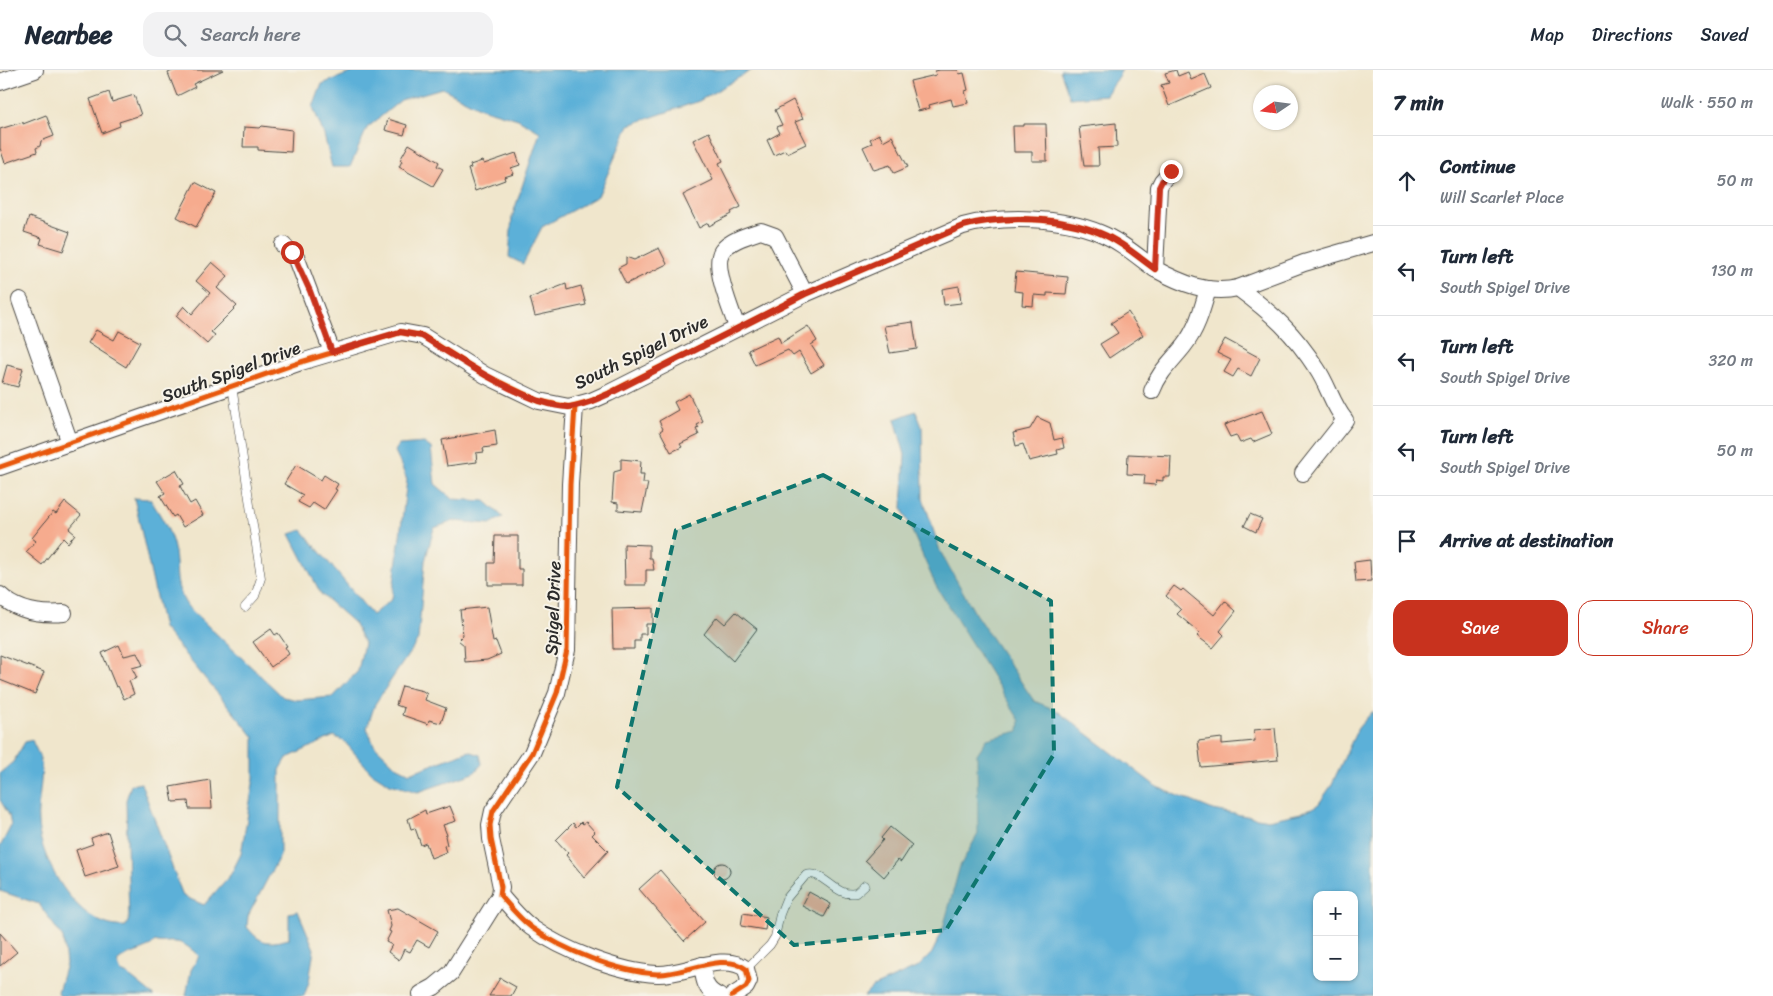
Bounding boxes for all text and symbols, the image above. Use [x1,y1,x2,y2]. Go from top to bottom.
search box [143,12,493,57]
text: Nearbee [25,14,113,56]
text: Search here [201,18,301,51]
text: Map [1531,19,1564,51]
text: Directions [1592,19,1673,51]
text: Saved [1701,19,1748,51]
icon: search [161,21,189,49]
text: 7 min [1393,84,1444,122]
north arrow [1253,85,1298,130]
text: Walk · 550 m [1661,88,1753,117]
text: Continue [1440,150,1516,183]
route end [1160,160,1183,183]
text: 50 m [1717,166,1753,195]
icon: ahead [1393,167,1421,195]
text: Will Scarlet Place [1440,183,1564,212]
text: Turn left [1440,240,1513,273]
route start [281,241,304,264]
text: 130 m [1711,256,1753,285]
icon: left [1393,257,1421,285]
text: South Spigel Drive [1440,273,1570,302]
street label: South Spigel Drive [568,305,714,398]
text: Turn left [1440,330,1513,363]
street label: South Spigel Drive [157,332,305,412]
text: 320 m [1708,346,1753,375]
icon: left [1393,347,1421,375]
text: South Spigel Drive [1440,363,1570,392]
text: Turn left [1440,420,1513,453]
text: 50 m [1717,436,1753,465]
icon: left [1393,437,1421,465]
text: South Spigel Drive [1440,453,1570,482]
text: Arrive at destination [1440,524,1613,557]
icon: arrive [1393,527,1421,555]
street label: Spigel Drive [535,560,571,656]
button: Save [1393,600,1568,656]
button: Share [1578,600,1753,656]
map controls [1313,891,1358,981]
button: + [1313,891,1358,936]
button: − [1313,936,1358,981]

